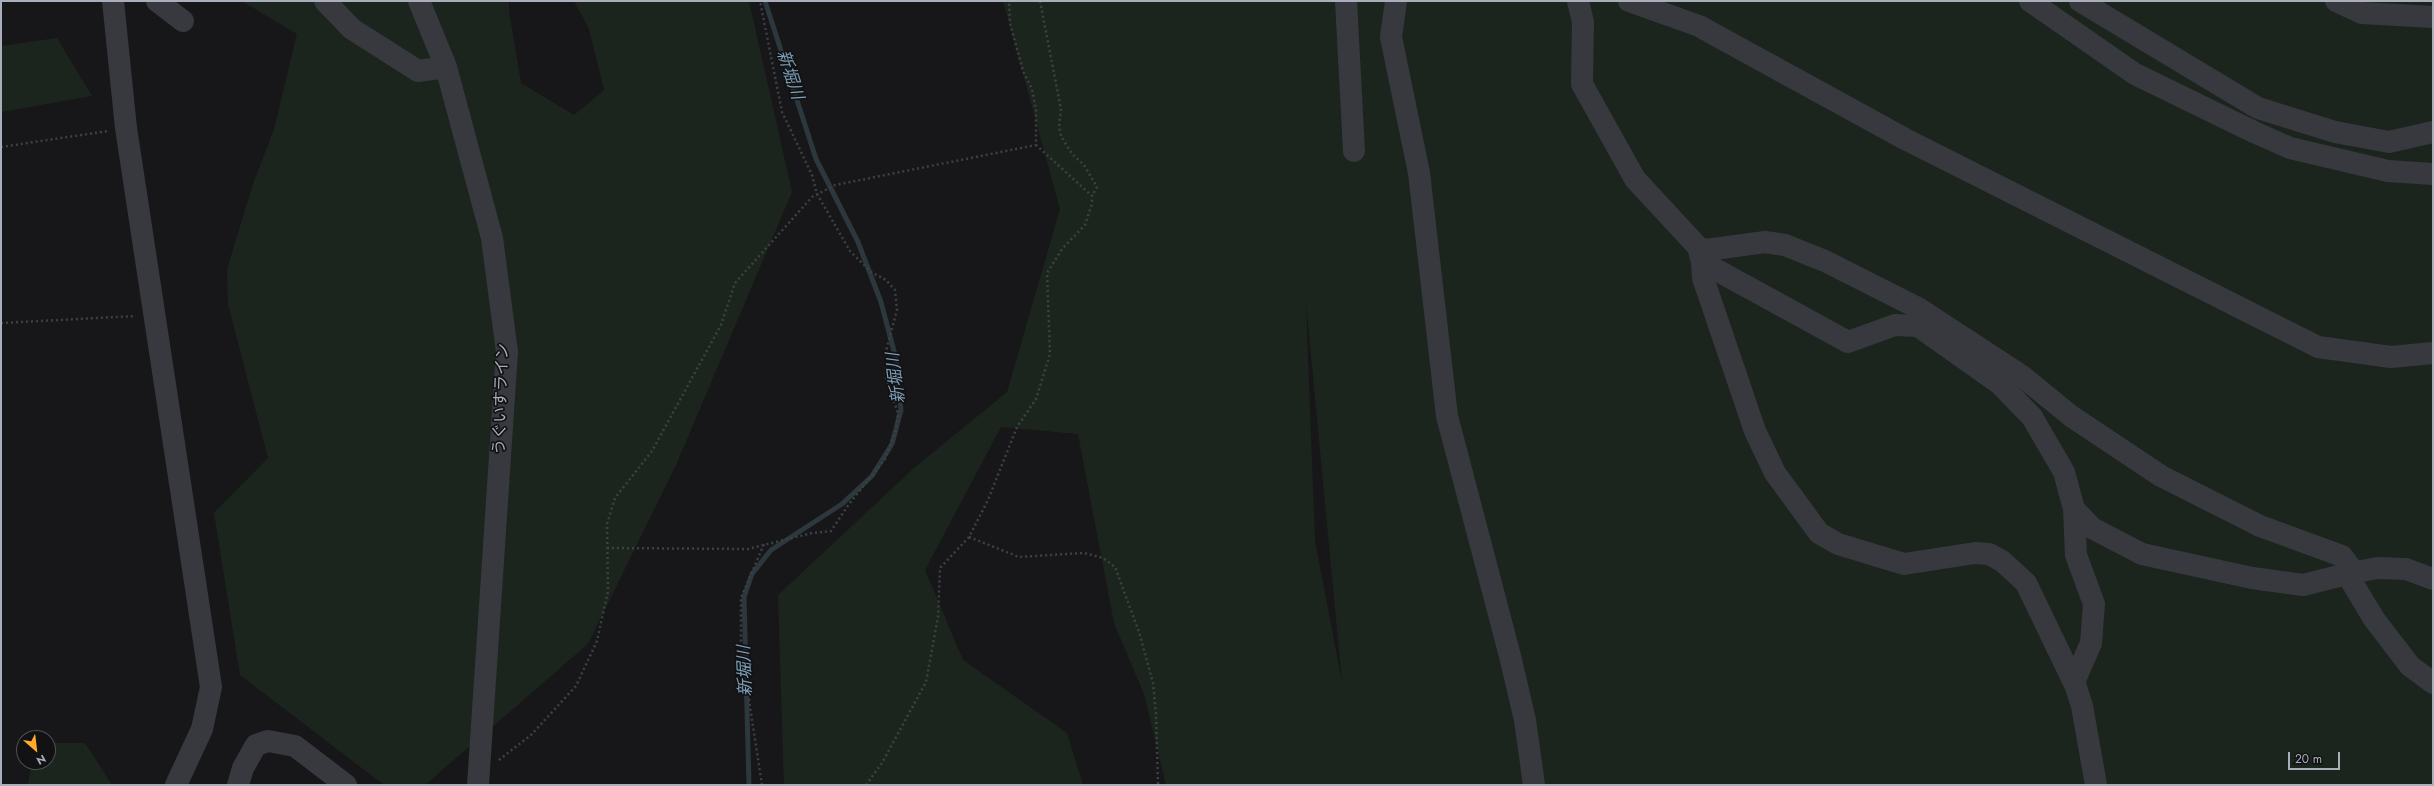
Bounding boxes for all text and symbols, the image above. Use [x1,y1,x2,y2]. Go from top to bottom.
water label: 新堀川 [771,48,807,102]
street label: うぐいすライン [490,343,514,455]
water label: 新堀川 [884,351,910,405]
water label: 新堀川 [735,645,757,697]
north arrow [16,730,56,770]
scale bar [2290,744,2342,770]
text: 20 m [2295,750,2322,768]
text: N [34,751,49,769]

